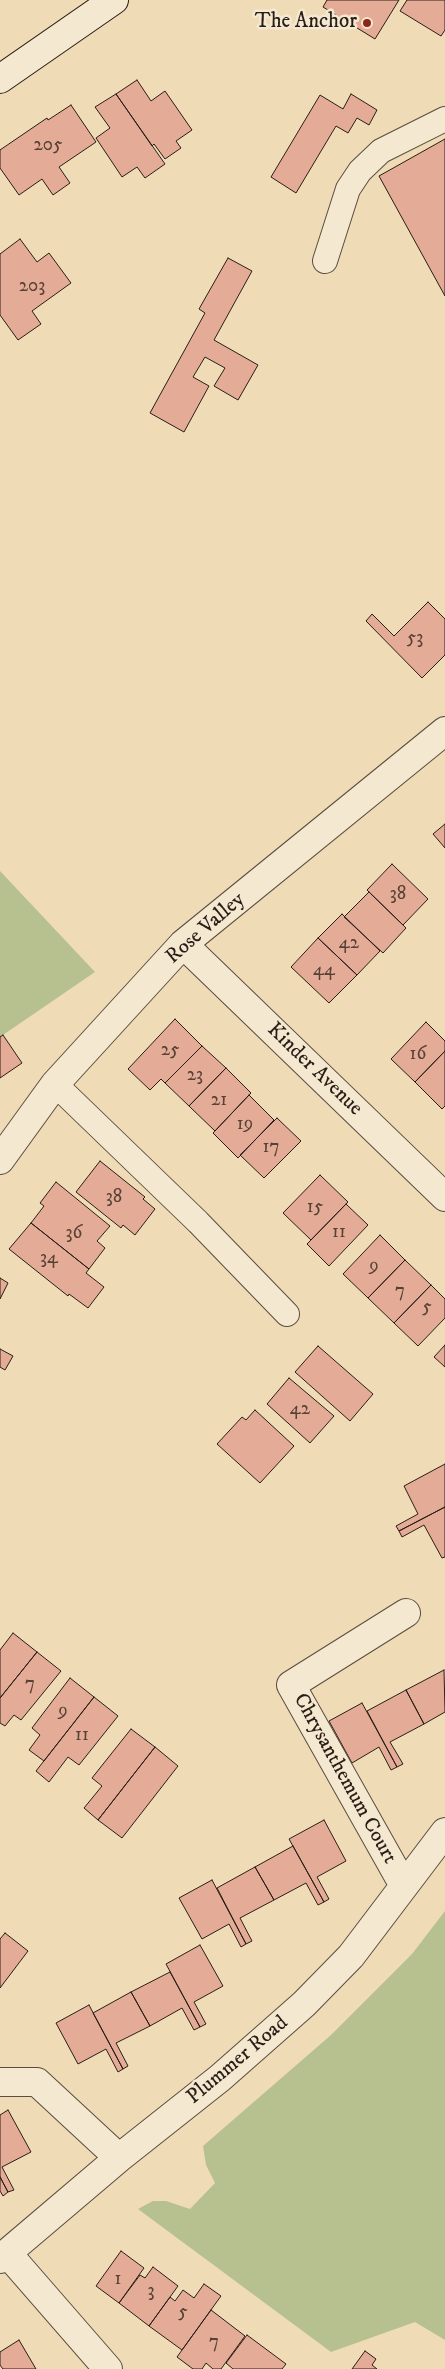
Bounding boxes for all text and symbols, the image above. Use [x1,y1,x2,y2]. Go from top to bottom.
place label: The Anchor [255,10,357,36]
marker: The Anchor [361,17,373,29]
house number: 205 [33,135,63,157]
house number: 203 [19,276,45,298]
house number: 53 [407,628,423,650]
house number: 38 [390,884,406,906]
street label: Rose Valley [161,888,251,970]
house number: 42 [339,933,359,955]
house number: 44 [313,960,335,982]
street label: Kinder Avenue [261,1018,367,1122]
house number: 25 [161,1040,179,1062]
house number: 16 [410,1044,426,1066]
house number: 23 [187,1065,203,1087]
house number: 21 [211,1090,227,1112]
house number: 19 [237,1114,253,1136]
house number: 17 [263,1137,279,1159]
house number: 38 [106,1187,122,1209]
house number: 15 [307,1197,323,1219]
house number: 11 [332,1222,346,1244]
house number: 36 [66,1223,82,1245]
house number: 34 [40,1248,58,1270]
house number: 9 [369,1256,379,1278]
house number: 7 [395,1281,405,1303]
house number: 5 [422,1297,432,1319]
house number: 42 [290,1399,310,1421]
house number: 7 [25,1674,35,1696]
street label: Chrysanthemum Court [287,1689,401,1869]
house number: 9 [58,1701,68,1723]
house number: 11 [75,1725,89,1747]
street label: Plummer Road [182,2011,294,2111]
house number: 1 [115,2269,121,2291]
house number: 3 [147,2281,155,2303]
house number: 5 [178,2302,188,2324]
house number: 7 [209,2332,219,2354]

